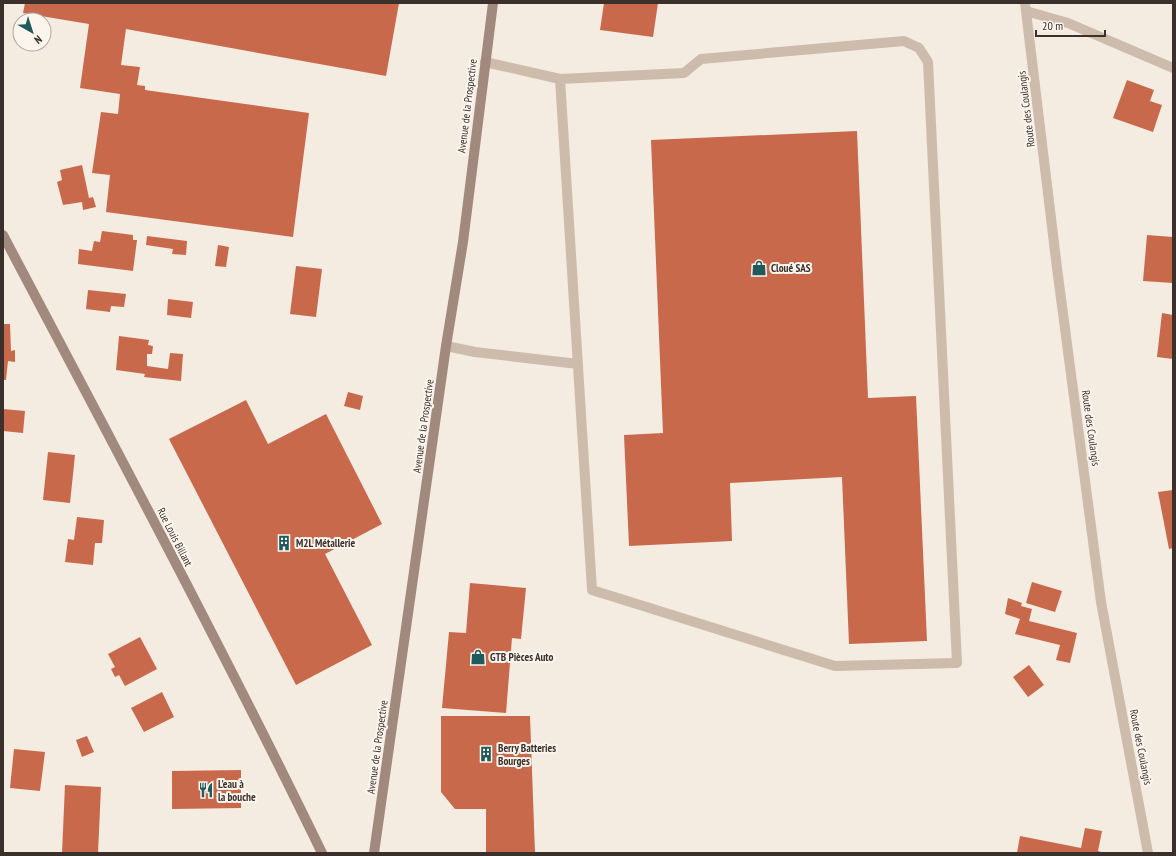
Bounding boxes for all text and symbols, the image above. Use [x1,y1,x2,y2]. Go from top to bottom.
north arrow [12,12,52,52]
scale bar [1036,12,1105,38]
text: 20 m [1042,18,1063,33]
text: N [32,32,45,47]
street label: Avenue de la Prospective [454,58,480,154]
street label: Route des Coulangis [1014,70,1038,148]
shop icon: Cloué SAS [750,259,768,277]
place label: Cloué SAS [771,261,811,275]
street label: Avenue de la Prospective [409,378,437,474]
street label: Route des Coulangis [1079,389,1103,467]
street label: Rue Louis Billant [154,505,196,569]
building icon: M2L Métallerie [275,534,293,552]
place label: M2L Métallerie [296,536,356,550]
shop icon: GTB Pièces Auto [469,648,487,666]
place label: GTB Pièces Auto [490,650,554,664]
street label: Avenue de la Prospective [363,699,391,795]
street label: Route des Coulangis [1127,708,1155,786]
place label: Berry Batteries Bourges [498,741,556,768]
building icon: Berry Batteries Bourges [477,745,495,763]
place label: L'eau à la bouche [218,777,256,804]
restaurant icon: L'eau à la bouche [197,781,215,799]

